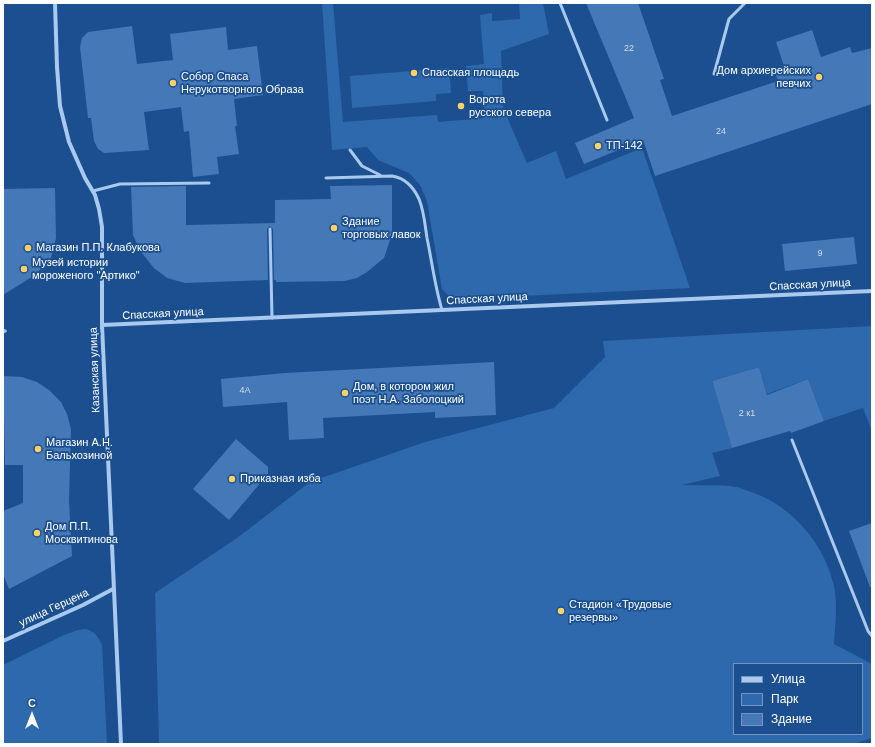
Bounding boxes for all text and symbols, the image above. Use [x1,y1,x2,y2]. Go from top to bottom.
house number: 22 [624,44,634,54]
place label: Дом архиерейских певчих [716,64,811,90]
place label: Спасская площадь [422,66,519,80]
marker: Спасская площадь [409,68,419,78]
place label: Собор Спаса Нерукотворного Образа [181,70,304,96]
marker: Дом архиерейских певчих [814,72,824,82]
marker: Собор Спаса Нерукотворного Образа [168,78,178,88]
place label: Ворота русского севера [469,93,551,119]
marker: Ворота русского севера [456,101,466,111]
house number: 24 [716,127,726,137]
place label: ТП-142 [606,139,643,153]
marker: ТП-142 [593,141,603,151]
place label: Здание торговых лавок [342,215,421,241]
marker: Здание торговых лавок [329,223,339,233]
place label: Магазин П.П. Клабукова [36,241,160,255]
marker: Магазин П.П. Клабукова [23,243,33,253]
house number: 9 [817,249,823,259]
place label: Музей истории мороженого "Артико" [32,256,140,282]
marker: Музей истории мороженого "Артико" [19,264,29,274]
street label: Спасская улица [769,276,851,294]
street label: Спасская улица [446,290,528,308]
street label: Спасская улица [122,305,204,323]
street label: Казанская улица [87,327,103,413]
place label: Дом, в котором жил поэт Н.А. Заболоцкий [353,380,464,406]
house number: 4А [239,386,251,396]
marker: Дом, в котором жил поэт Н.А. Заболоцкий [340,388,350,398]
house number: 2 к1 [739,409,755,419]
place label: Магазин А.Н. Бальхозиной [46,436,113,462]
marker: Магазин А.Н. Бальхозиной [33,444,43,454]
place label: Приказная изба [240,472,321,486]
marker: Приказная изба [227,474,237,484]
place label: Дом П.П. Москвитинова [45,520,118,546]
marker: Дом П.П. Москвитинова [32,528,42,538]
street label: улица Герцена [17,586,91,630]
place label: Стадион «Трудовые резервы» [569,598,672,624]
marker: Стадион «Трудовые резервы» [556,606,566,616]
legend [733,663,863,735]
text: Улица [771,672,805,686]
text: Парк [771,692,798,706]
north arrow [12,695,52,735]
text: С [28,697,36,709]
text: Здание [771,712,812,726]

